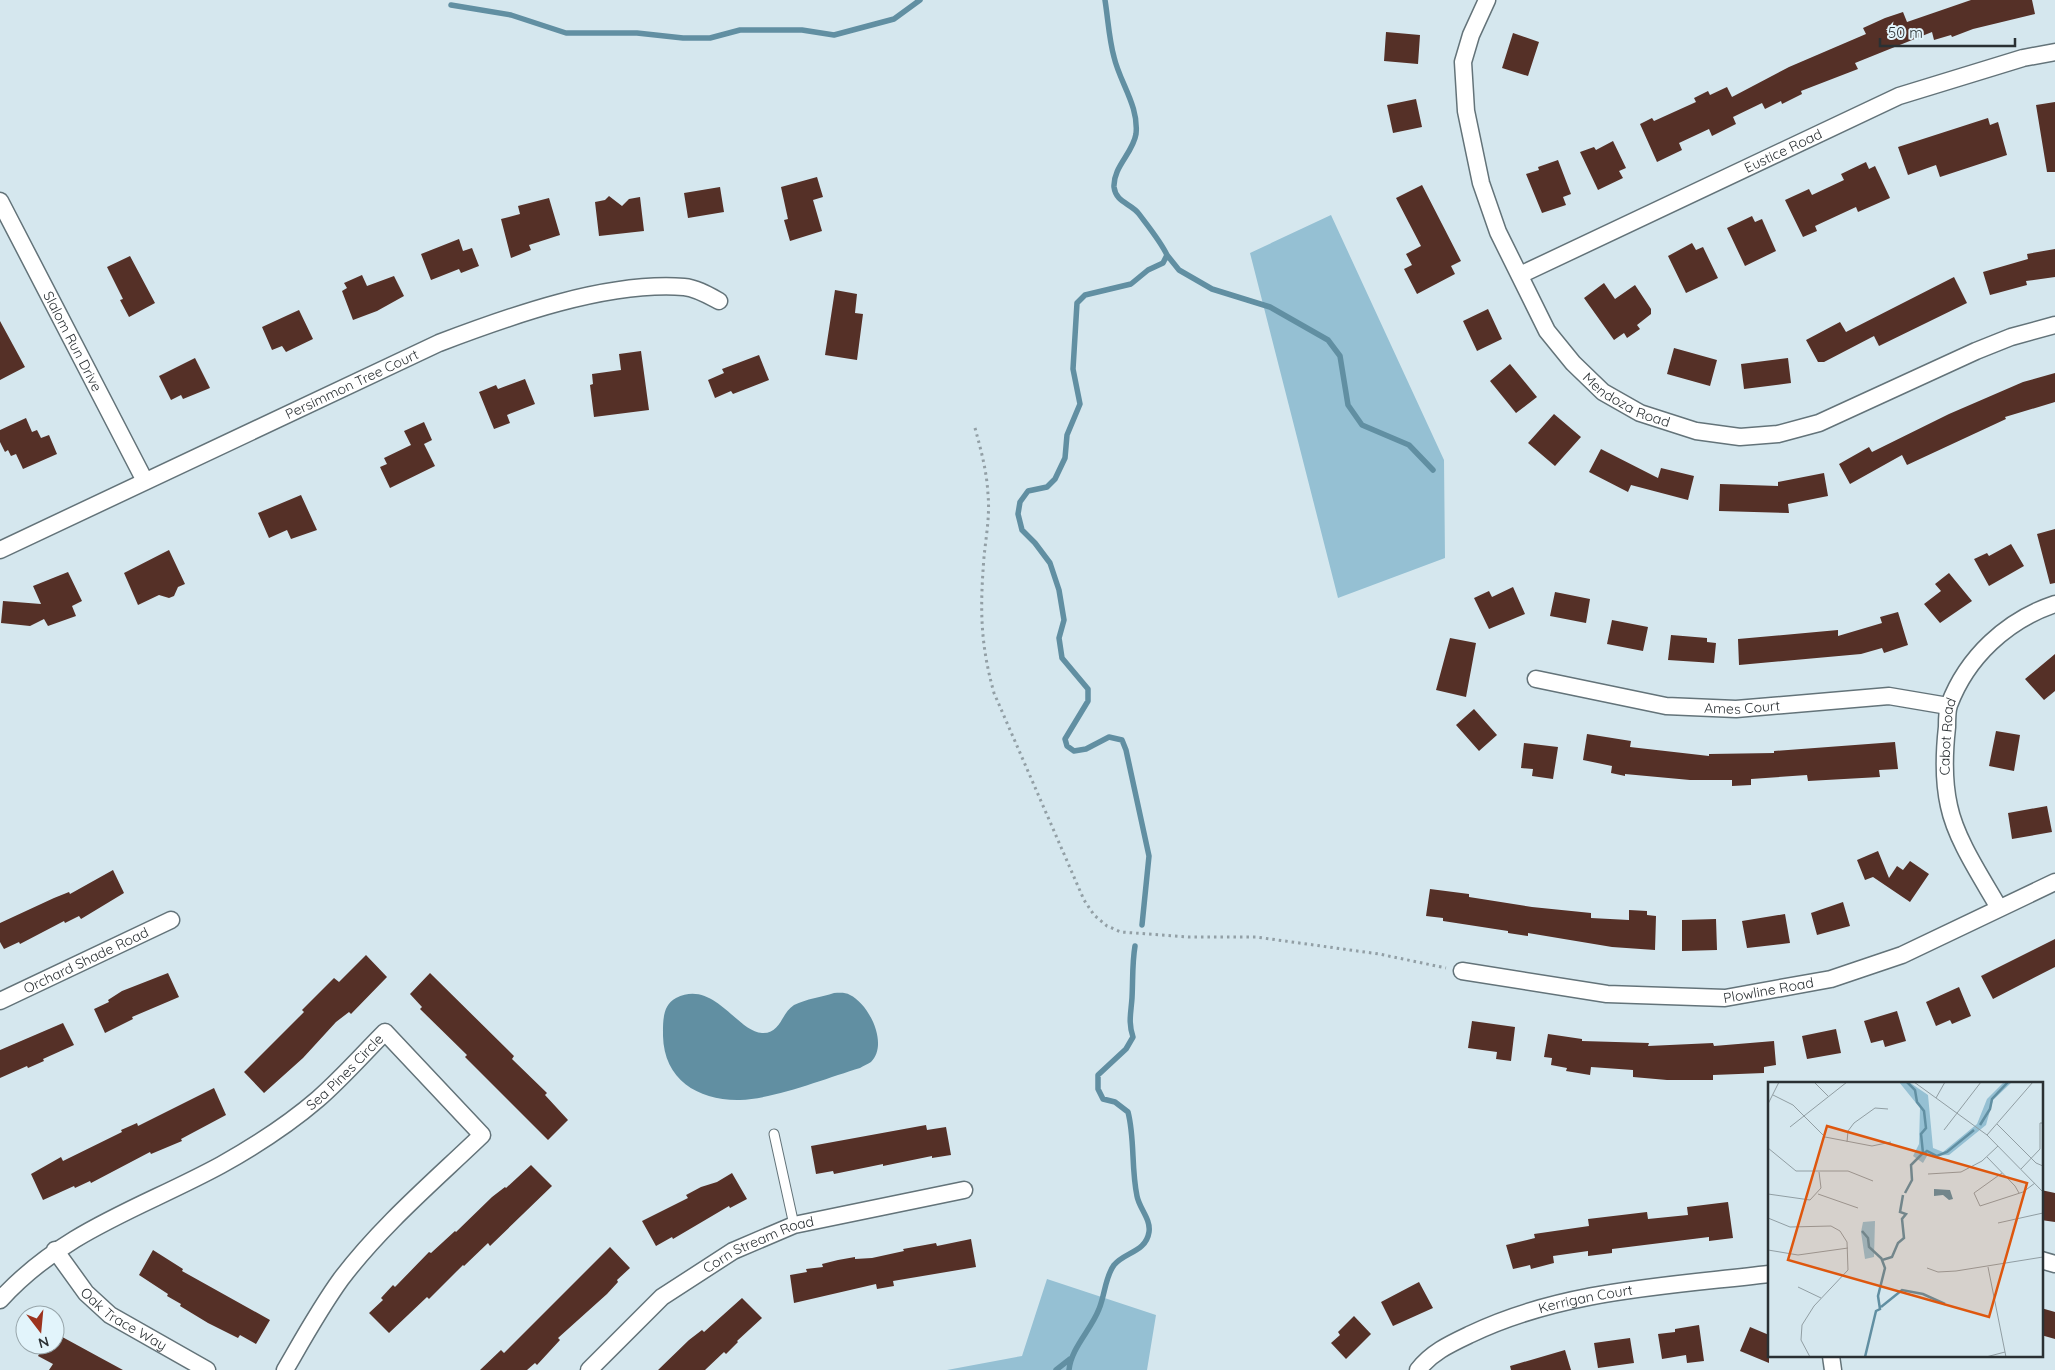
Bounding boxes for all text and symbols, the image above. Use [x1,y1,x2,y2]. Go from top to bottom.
scale bar [1880,15,2015,47]
text: 50 m [1888,23,1923,42]
street label: Eustice Road [1741,125,1825,177]
street label: Slalom Run Drive [39,288,106,395]
street label: Persimmon Tree Court [282,345,422,423]
street label: Mendoza Road [1579,368,1672,431]
street label: Cabot Road [1936,695,1960,776]
street label: Ames Court [1704,696,1781,718]
street label: Orchard Shade Road [20,923,151,998]
street label: Plowline Road [1722,973,1815,1007]
street label: Sea Pines Circle [302,1030,387,1114]
inset map [1768,1082,2042,1358]
street label: Corn Stream Road [700,1212,815,1277]
street label: Kerrigan Court [1536,1281,1634,1317]
street label: Oak Trace Way [77,1283,170,1354]
north arrow [15,1305,65,1355]
text: N [36,1332,51,1353]

